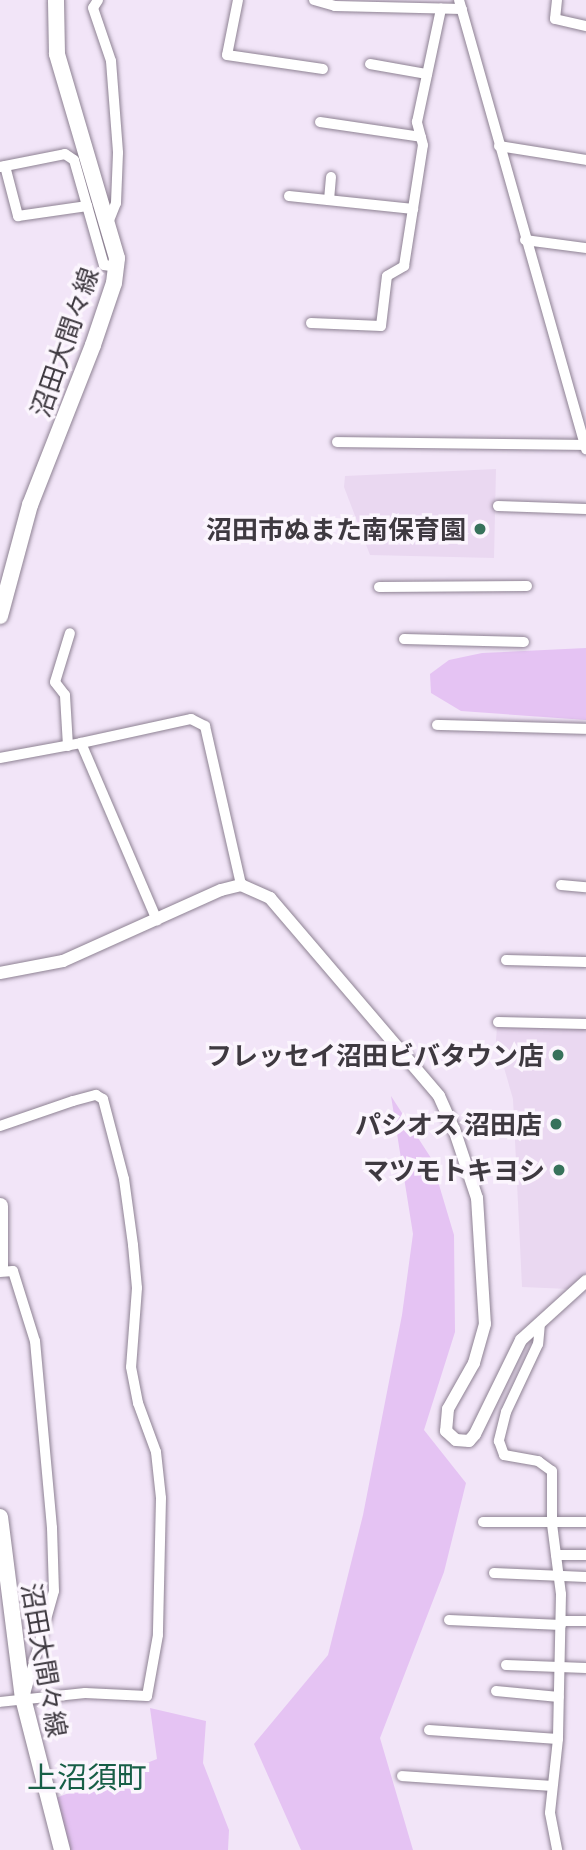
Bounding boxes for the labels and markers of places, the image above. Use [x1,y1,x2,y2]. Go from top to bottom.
place label: 沼田市ぬまた南保育園 [206,513,466,545]
marker: 沼田市ぬまた南保育園 [472,521,488,537]
place label: フレッセイ沼田ビバタウン店 [206,1039,544,1071]
marker: フレッセイ沼田ビバタウン店 [550,1047,566,1063]
place label: パシオス 沼田店 [355,1108,542,1140]
marker: パシオス 沼田店 [548,1116,564,1132]
place label: マツモトキヨシ [363,1154,545,1186]
marker: マツモトキヨシ [551,1162,567,1178]

